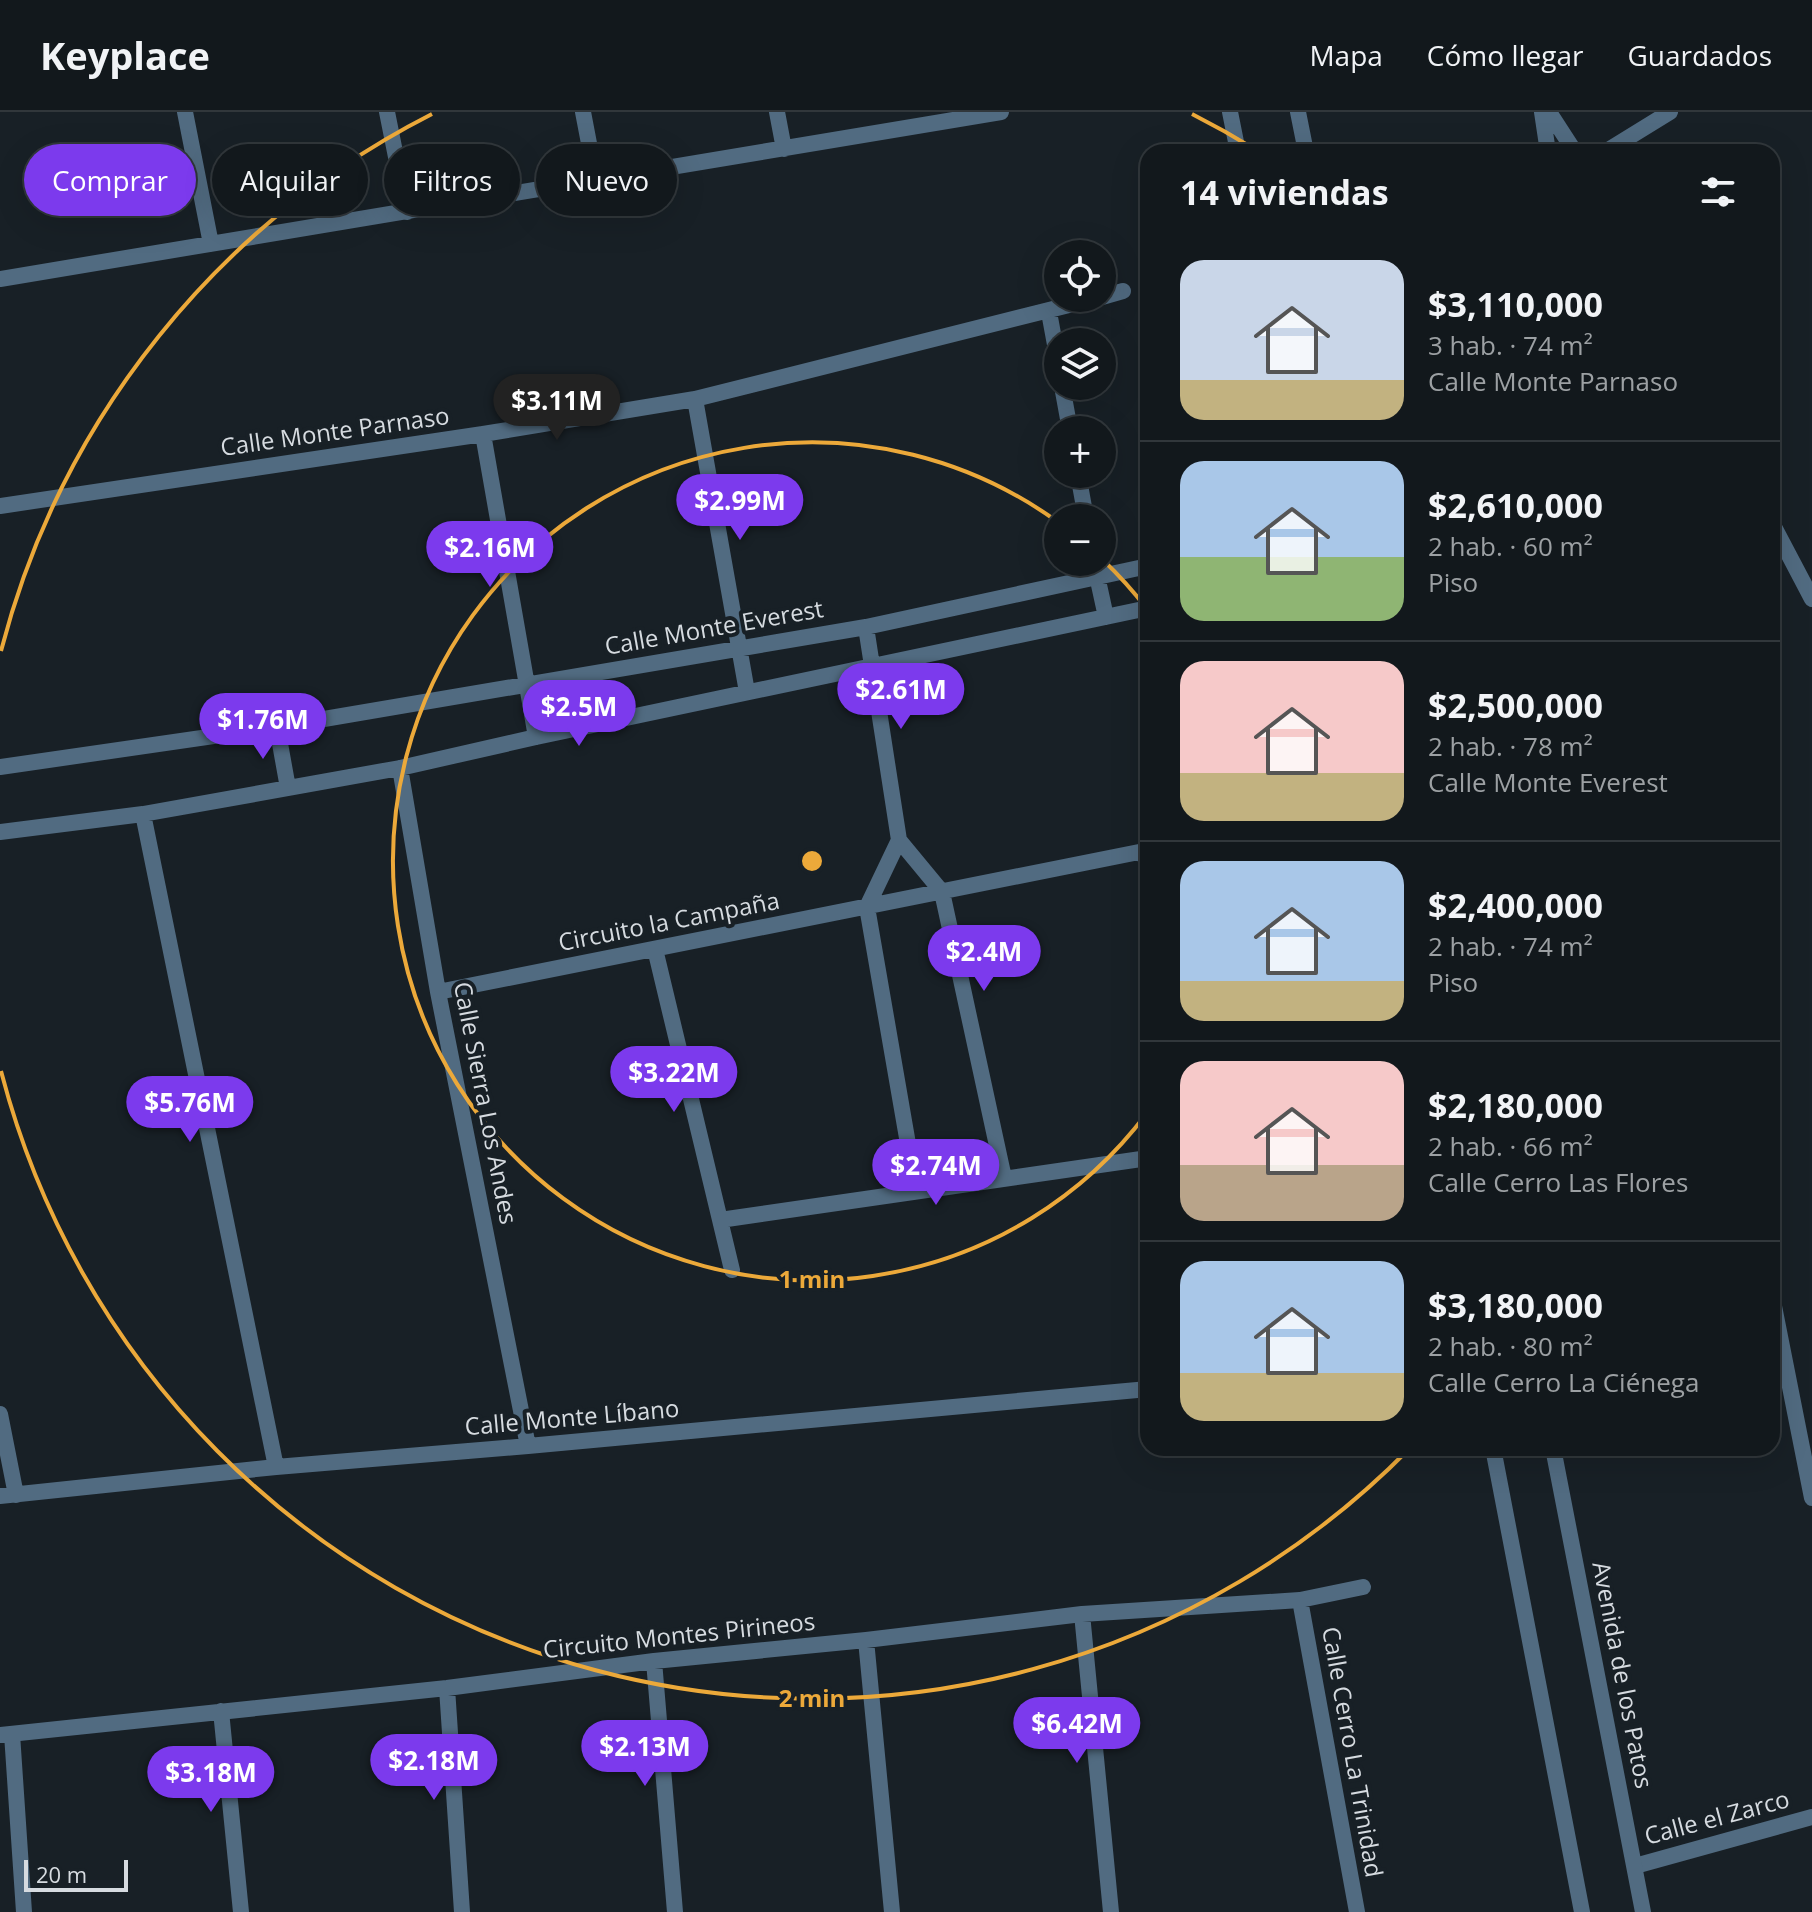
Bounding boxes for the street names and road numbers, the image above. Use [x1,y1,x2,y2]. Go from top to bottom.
street label: Calle Monte Parnaso [218,398,451,463]
street label: Calle Monte Everest [602,591,826,662]
street label: Circuito la Campaña [555,883,782,958]
street label: Calle Sierra Los Andes [447,979,526,1227]
street label: Calle Monte Líbano [463,1391,680,1442]
street label: Avenida de los Patos [1585,1558,1662,1791]
street label: Circuito Montes Pirineos [541,1604,817,1665]
street label: Calle Cerro La Trinidad [1315,1624,1392,1880]
street label: Calle el Zarco [1640,1781,1793,1852]

